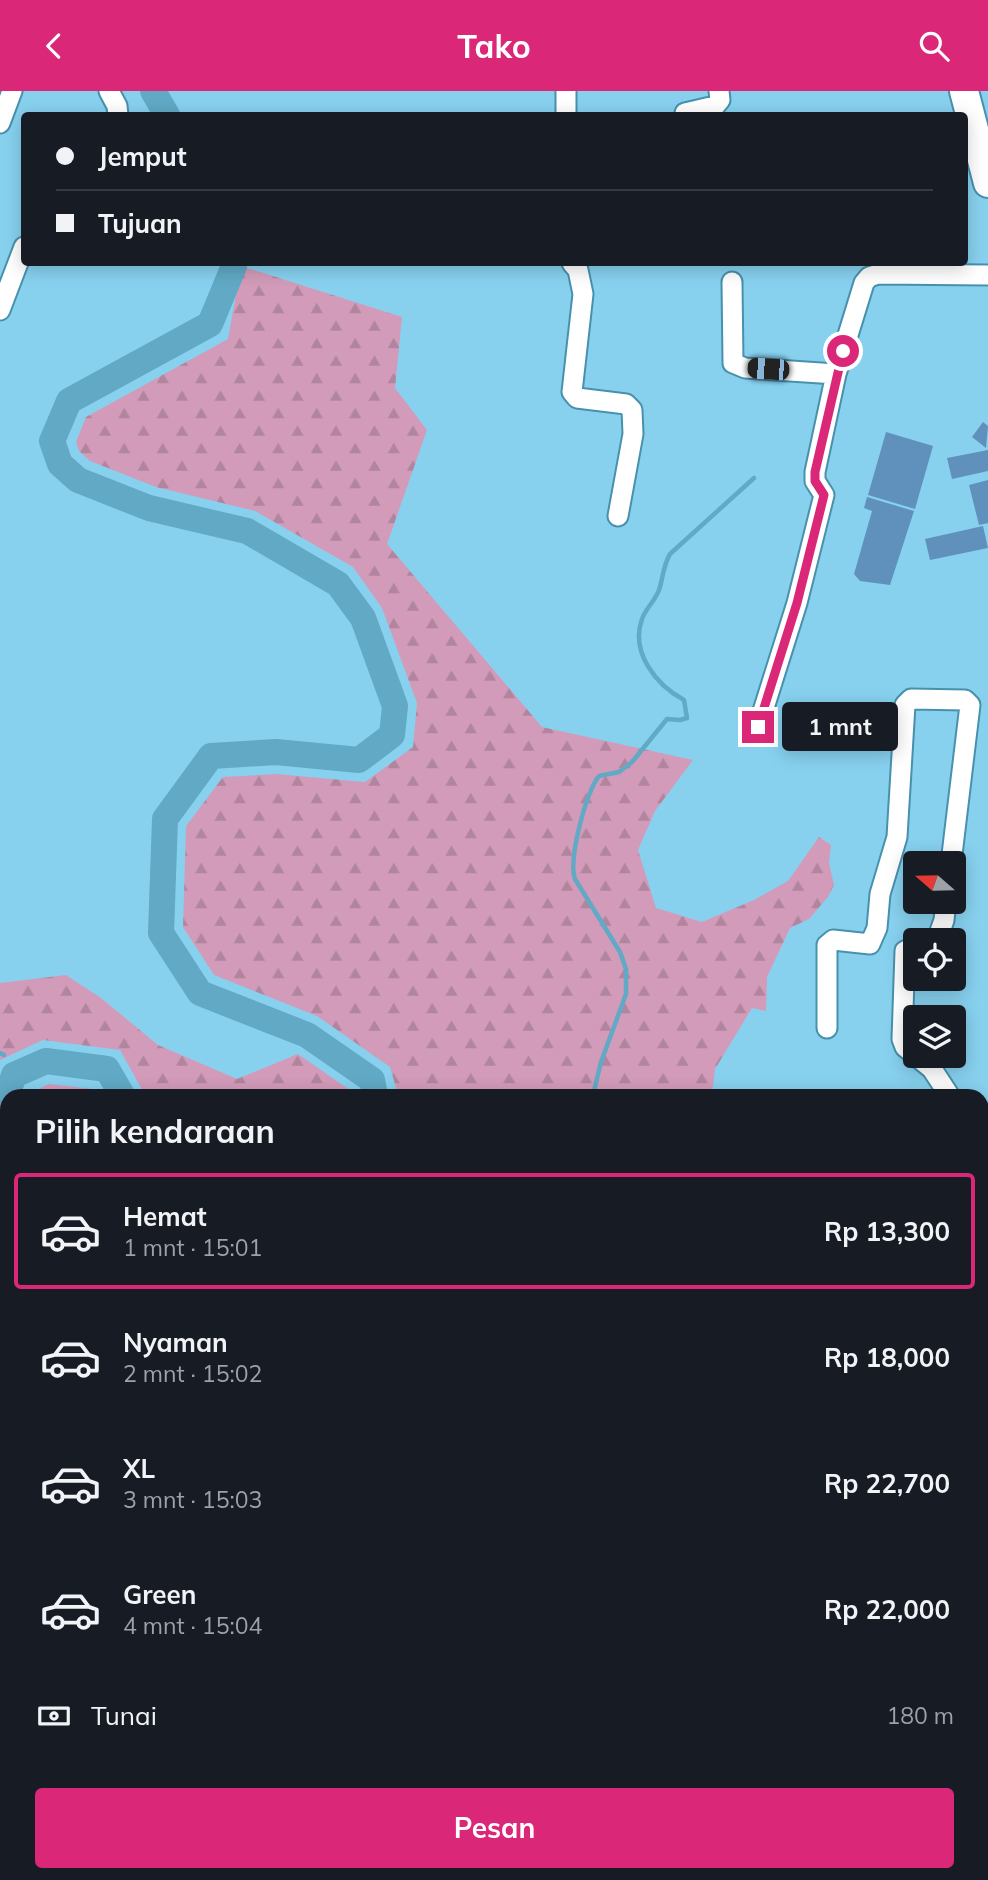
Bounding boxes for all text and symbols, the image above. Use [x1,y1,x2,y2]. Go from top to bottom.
text: Tako [457,26,531,66]
icon: back [35,27,73,65]
icon: search [915,27,953,65]
text: Jemput [98,140,187,173]
text: Tujuan [98,207,182,240]
route start [827,335,859,367]
car [747,357,790,381]
callout: 1 mnt [782,703,898,751]
route end [742,711,774,743]
text: 1 mnt [808,712,872,741]
north arrow [903,851,966,913]
map controls [903,851,966,1068]
button: locate [903,928,966,991]
button: layers [903,1005,966,1068]
text: Pilih kendaraan [35,1111,275,1151]
icon: car [39,1200,102,1263]
text: Hemat [123,1200,207,1233]
text: Rp 13,300 [824,1215,950,1248]
text: 1 mnt · 15:01 [123,1233,262,1262]
icon: car [39,1326,102,1389]
text: Nyaman [123,1326,228,1359]
text: Rp 18,000 [824,1341,950,1374]
text: 2 mnt · 15:02 [123,1359,262,1388]
icon: car [39,1452,102,1515]
text: XL [123,1452,155,1485]
text: Rp 22,700 [824,1467,950,1500]
text: 3 mnt · 15:03 [123,1485,262,1514]
icon: car [39,1578,102,1641]
text: Green [123,1578,196,1611]
text: Rp 22,000 [824,1593,950,1626]
text: 4 mnt · 15:04 [123,1611,262,1640]
icon: cash [35,1697,73,1735]
text: Tunai [91,1699,157,1732]
text: 180 m [886,1701,954,1730]
button: Pesan [35,1788,954,1868]

